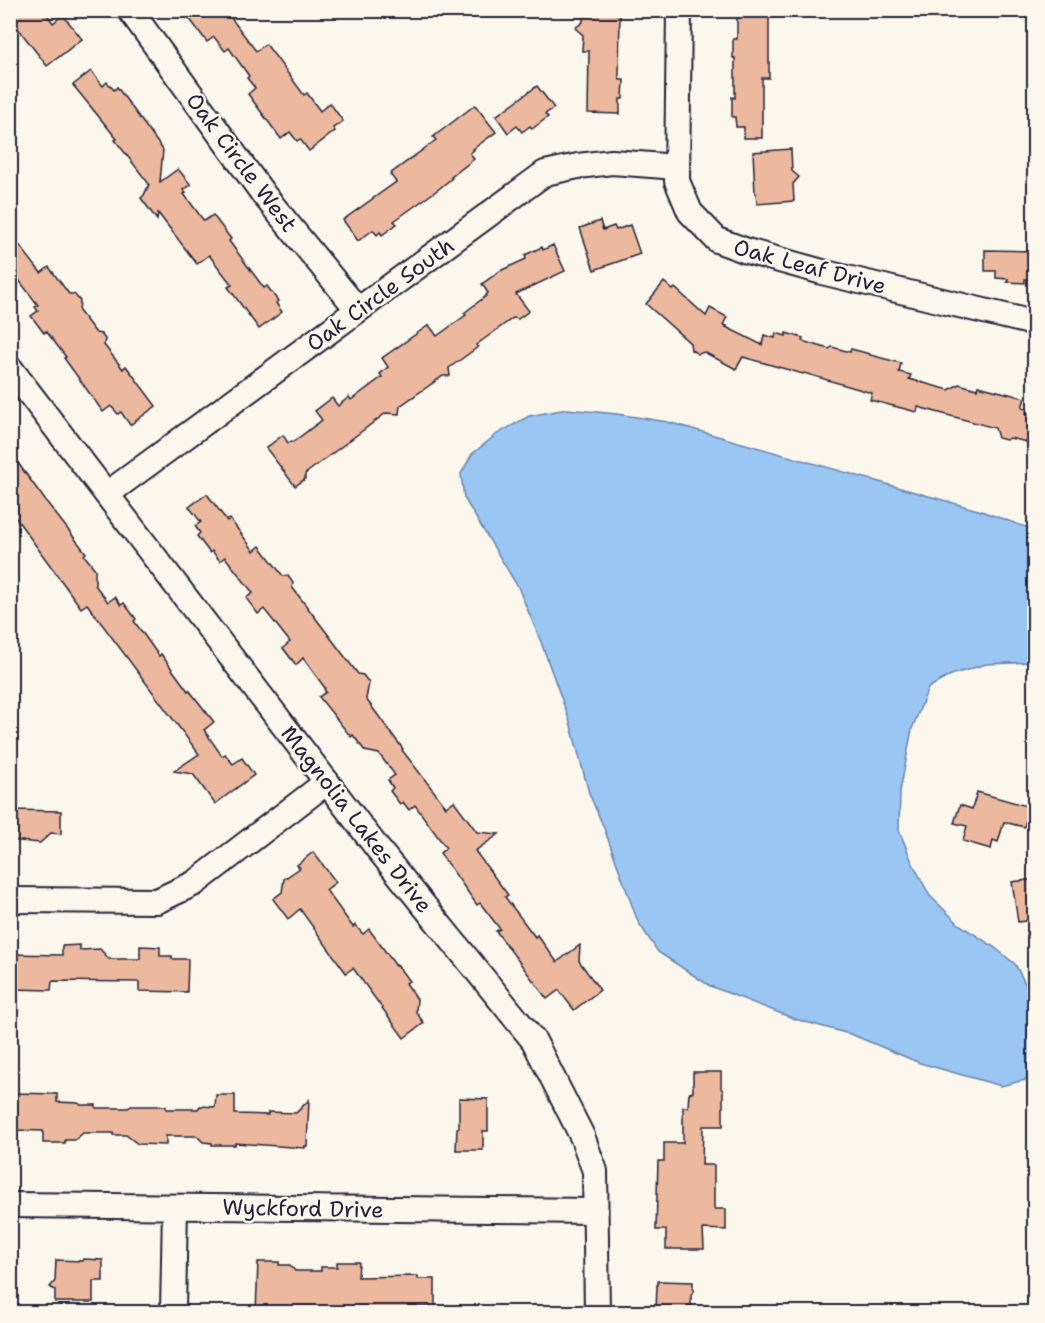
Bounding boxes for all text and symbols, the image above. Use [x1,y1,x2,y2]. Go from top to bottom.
street label: Oak Circle West [180,87,304,238]
street label: Oak Circle South [301,231,460,358]
street label: Oak Leaf Drive [731,232,889,301]
street label: Magnolia Lakes Drive [274,720,439,919]
street label: Wyckford Drive [222,1193,384,1224]

